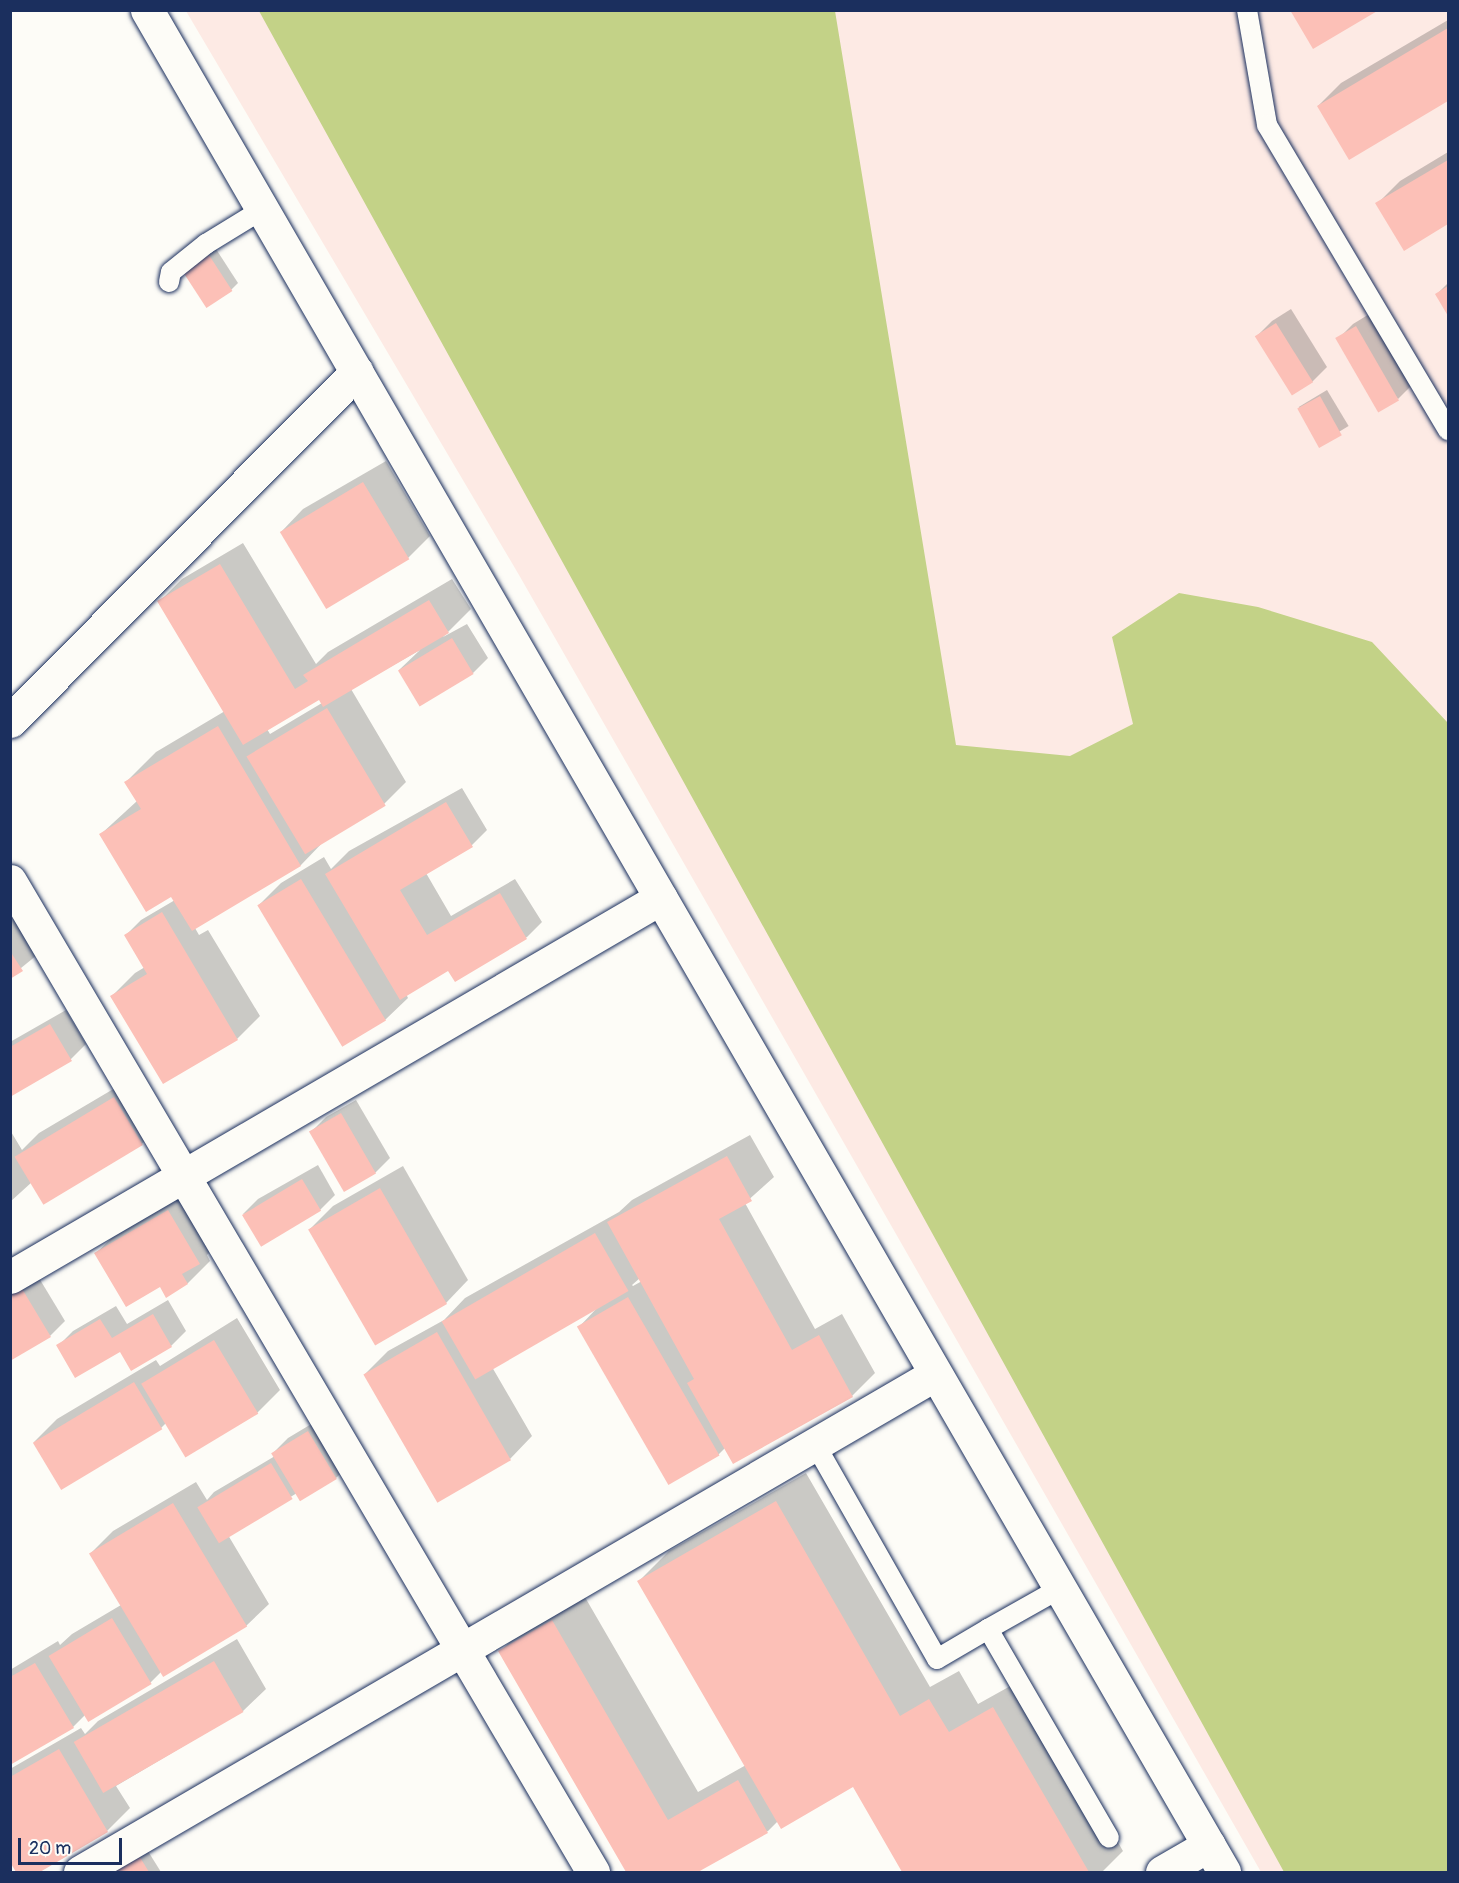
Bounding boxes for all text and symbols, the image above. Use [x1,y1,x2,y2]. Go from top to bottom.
scale bar [21,1826,124,1864]
text: 20 m [29,1837,71,1860]

